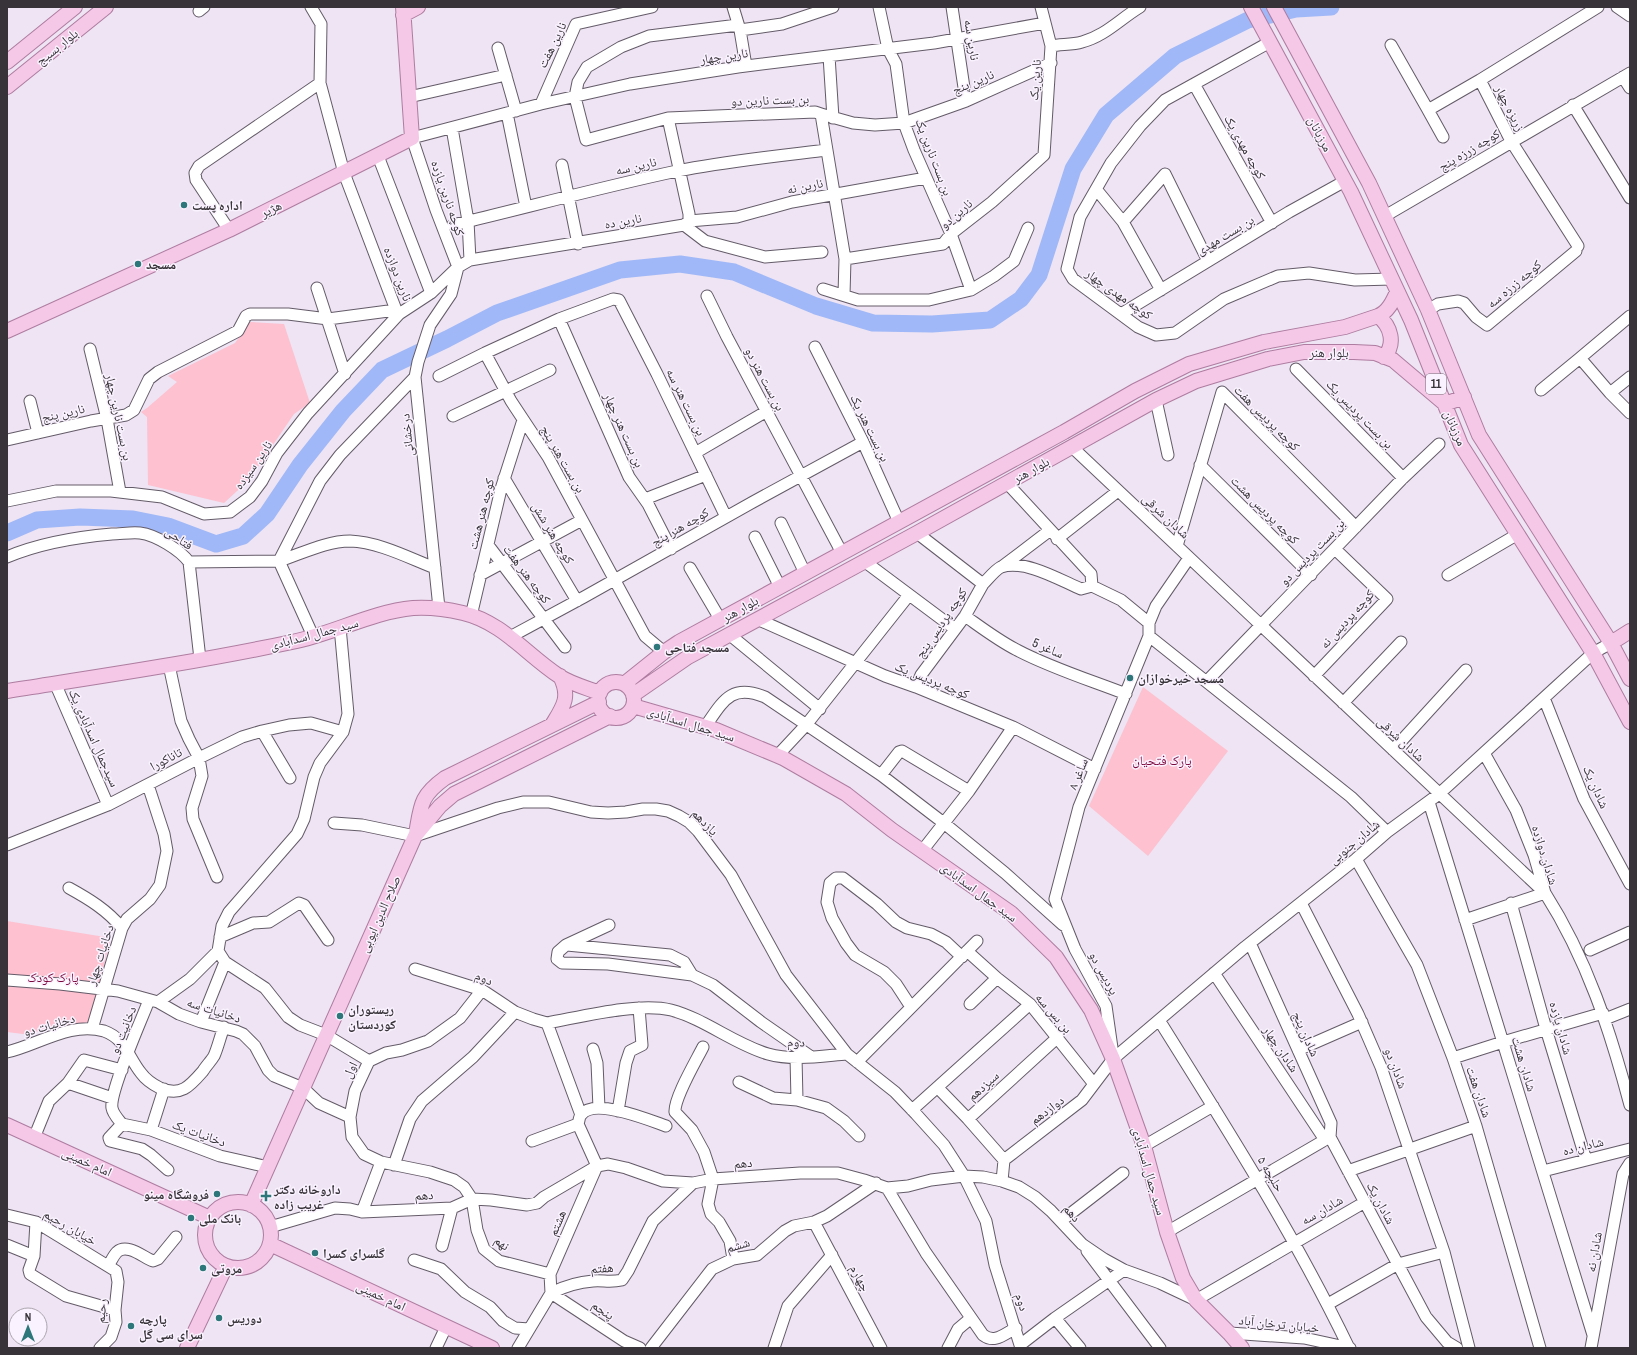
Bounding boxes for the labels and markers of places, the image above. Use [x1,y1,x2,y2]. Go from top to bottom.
place label: اداره پست [192,197,243,214]
marker: اداره پست [179,200,189,210]
place label: مسجد [146,256,176,273]
marker: مسجد [133,259,143,269]
place label: مسجد فتاحی [665,639,729,656]
marker: مسجد فتاحی [652,642,662,652]
place label: مسجد خیرخوازان [1138,670,1224,687]
marker: مسجد خیرخوازان [1125,673,1135,683]
place label: ریستوران کوردستان [348,1001,396,1033]
marker: ریستوران کوردستان [335,1011,345,1021]
place label: داروخانه دکتر غریب زاده [273,1181,341,1213]
place label: فروشگاه مینو [143,1186,209,1203]
marker: فروشگاه مینو [212,1189,222,1199]
marker: داروخانه دکتر غریب زاده [261,1191,271,1201]
place label: بانک ملی [199,1210,242,1227]
marker: بانک ملی [186,1213,196,1223]
place label: گلسرای کسرا [323,1245,385,1262]
marker: گلسرای کسرا [310,1248,320,1258]
place label: مروتی [211,1260,242,1277]
marker: مروتی [198,1263,208,1273]
place label: دوریس [227,1310,262,1327]
place label: پارچه سرای سی گل [139,1311,203,1343]
marker: دوریس [214,1313,224,1323]
marker: پارچه سرای سی گل [126,1321,136,1331]

